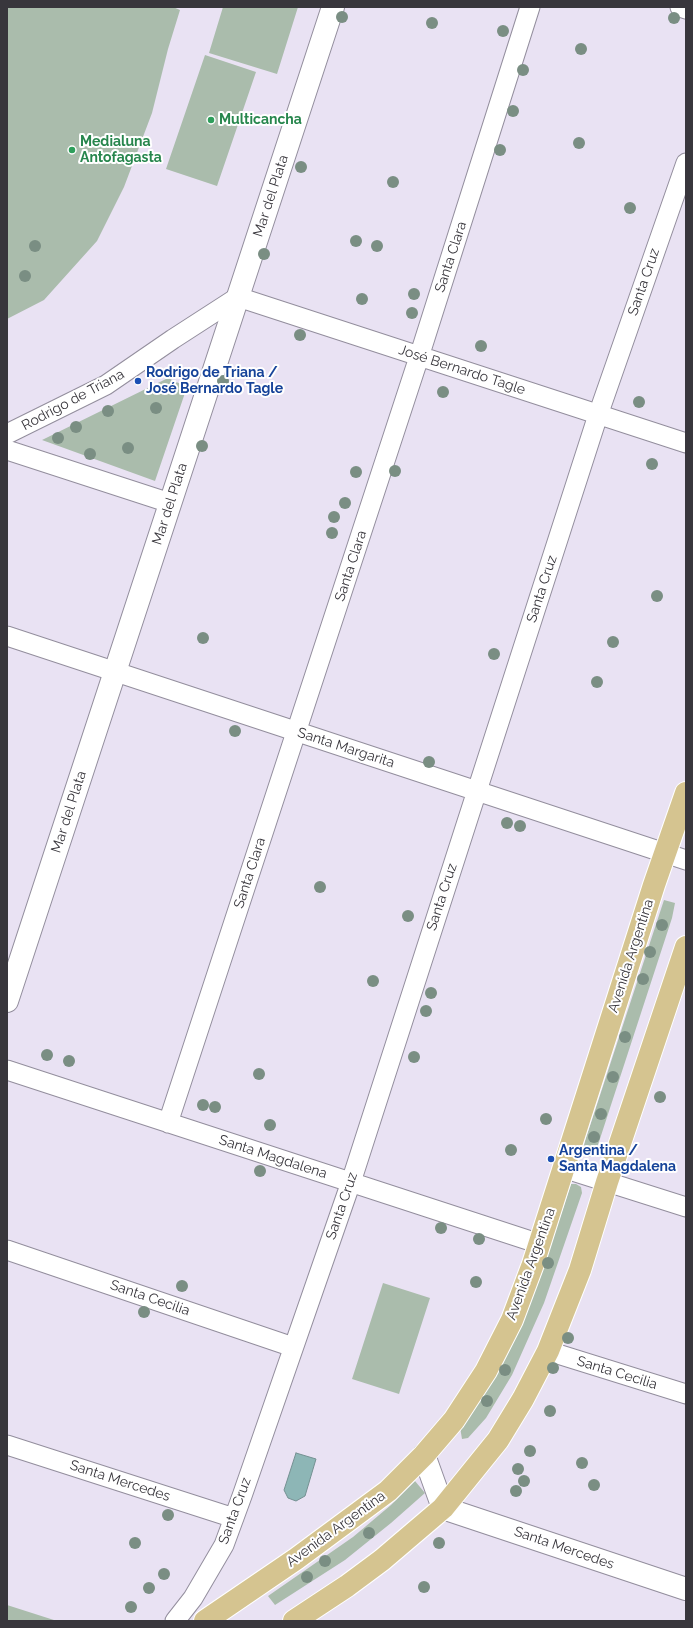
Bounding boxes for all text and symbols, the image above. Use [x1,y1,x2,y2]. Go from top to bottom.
place label: Multicancha [219,112,302,128]
marker: Multicancha [206,115,216,125]
place label: Medialuna Antofagasta [80,134,162,166]
marker: Medialuna Antofagasta [67,145,77,155]
street label: Mar del Plata [250,153,292,239]
street label: Santa Clara [432,219,470,295]
street label: Santa Cruz [625,246,663,318]
street label: José Bernardo Tagle [396,342,528,398]
place label: Rodrigo de Triana / José Bernardo Tagle [146,365,283,398]
street label: Rodrigo de Triana [19,366,127,434]
marker: Rodrigo de Triana / José Bernardo Tagle [133,376,143,386]
street label: Mar del Plata [149,461,191,547]
street label: Santa Clara [332,528,370,604]
street label: Santa Cruz [523,553,561,625]
street label: Santa Margarita [295,724,397,772]
street label: Mar del Plata [48,769,90,855]
street label: Santa Clara [231,835,269,911]
street label: Santa Cruz [423,861,461,933]
street label: Avenida Argentina [605,897,657,1015]
street label: Santa Magdalena [217,1132,329,1182]
place label: Argentina / Santa Magdalena [559,1143,676,1176]
marker: Argentina / Santa Magdalena [546,1154,556,1164]
street label: Santa Cruz [323,1170,361,1242]
street label: Avenida Argentina [503,1206,559,1322]
street label: Santa Cecilia [108,1277,192,1319]
street label: Santa Cecilia [575,1353,659,1393]
street label: Santa Mercedes [68,1457,172,1505]
street label: Santa Cruz [215,1475,255,1547]
street label: Avenida Argentina [283,1487,389,1571]
street label: Santa Mercedes [512,1523,616,1573]

